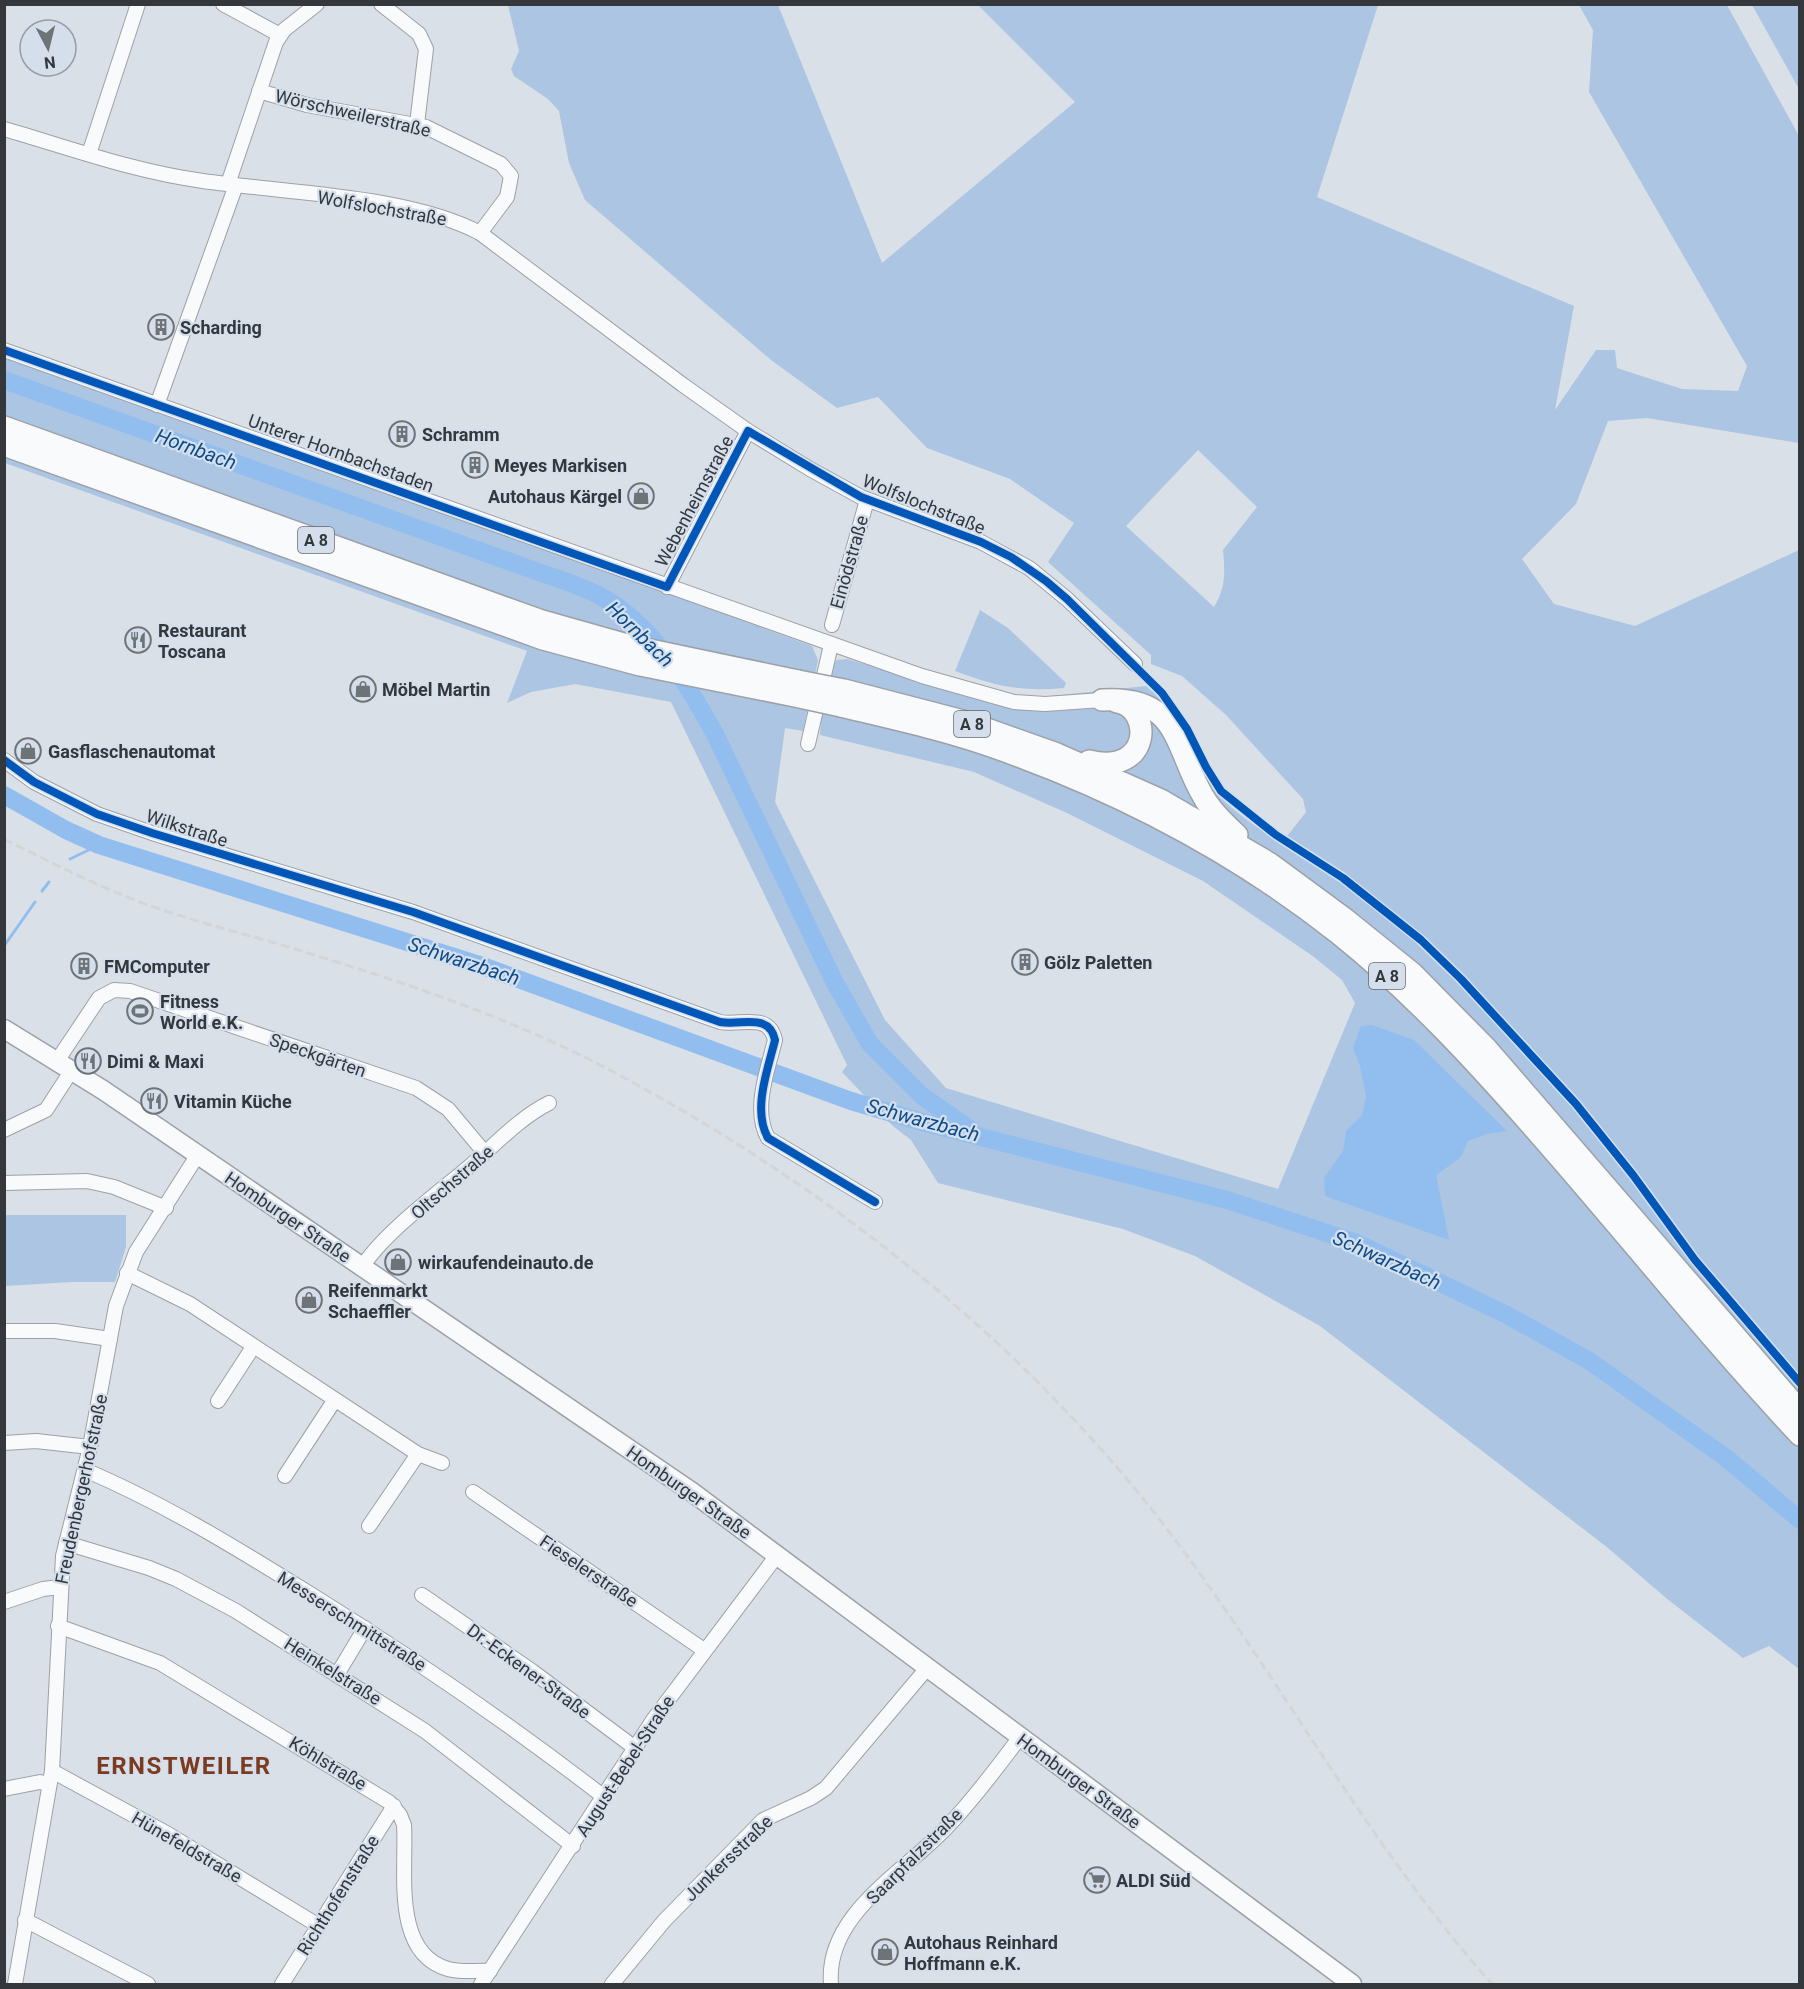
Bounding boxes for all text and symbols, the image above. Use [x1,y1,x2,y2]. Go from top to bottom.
north arrow [18,18,78,78]
text: N [43,52,57,73]
street label: Wörschweilerstraße [273,85,433,141]
street label: Wolfslochstraße [316,186,448,230]
building icon: Scharding [146,312,176,342]
place label: Scharding [180,317,262,338]
street label: Unterer Hornbachstaden [245,410,437,496]
building icon: Schramm [387,419,417,449]
water label: Hornbach [152,423,240,475]
place label: Schramm [422,424,500,445]
street label: Webenheimstraße [651,432,737,570]
building icon: Meyes Markisen [460,450,490,480]
place label: Meyes Markisen [494,455,627,476]
street label: Wolfslochstraße [859,470,989,538]
shop icon: Autohaus Kärgel [626,481,656,511]
place label: Autohaus Kärgel [488,486,622,507]
street label: Einödstraße [826,513,872,611]
road number: A 8 [298,527,334,553]
water label: Hornbach [601,596,679,672]
place label: Restaurant Toscana [158,620,246,662]
restaurant icon: Restaurant Toscana [123,625,153,655]
shop icon: Möbel Martin [348,674,378,704]
place label: Möbel Martin [382,679,490,700]
road number: A 8 [954,711,990,737]
shop icon: Gasflaschenautomat [13,736,43,766]
place label: Gasflaschenautomat [48,741,215,762]
street label: Wilkstraße [143,805,231,851]
water label: Schwarzbach [405,932,523,990]
building icon: Gölz Paletten [1010,947,1040,977]
building icon: FMComputer [69,951,99,981]
place label: Gölz Paletten [1044,952,1152,973]
place label: FMComputer [104,956,210,977]
road number: A 8 [1369,963,1405,989]
place label: Fitness World e.K. [160,991,243,1033]
sports icon: Fitness World e.K. [125,996,155,1026]
street label: Speckgärten [267,1029,369,1081]
restaurant icon: Dimi & Maxi [73,1046,103,1076]
place label: Dimi & Maxi [107,1051,204,1072]
restaurant icon: Vitamin Küche [139,1086,169,1116]
place label: Vitamin Küche [174,1091,292,1112]
water label: Schwarzbach [864,1093,982,1147]
street label: Oltschstraße [407,1141,497,1223]
street label: Homburger Straße [221,1167,355,1267]
water label: Schwarzbach [1329,1225,1445,1295]
shop icon: wirkaufendeinauto.de [383,1247,413,1277]
place label: wirkaufendeinauto.de [418,1252,594,1273]
place label: Reifenmarkt Schaeffler [328,1280,428,1322]
shop icon: Reifenmarkt Schaeffler [294,1285,324,1315]
street label: Freudenbergerhofstraße [51,1392,111,1586]
street label: Homburger Straße [623,1441,755,1543]
street label: Fieselerstraße [536,1531,642,1611]
street label: Messerschmittstraße [274,1567,430,1675]
street label: Dr.-Eckener-Straße [463,1619,595,1723]
street label: Heinkelstraße [281,1633,385,1709]
street label: August-Bebel-Straße [572,1692,678,1840]
street label: Homburger Straße [1013,1729,1145,1833]
street label: Köhlstraße [285,1732,371,1794]
district label: ERNSTWEILER [96,1752,272,1780]
street label: Saarpfalzstraße [862,1804,966,1908]
street label: Hünefeldstraße [128,1807,246,1887]
street label: Junkersstraße [679,1811,777,1905]
street label: Richthofenstraße [293,1831,383,1959]
supermarket icon: ALDI Süd [1082,1865,1112,1895]
place label: ALDI Süd [1116,1870,1191,1891]
place label: Autohaus Reinhard Hoffmann e.K. [904,1932,1058,1974]
shop icon: Autohaus Reinhard Hoffmann e.K. [870,1937,900,1967]

